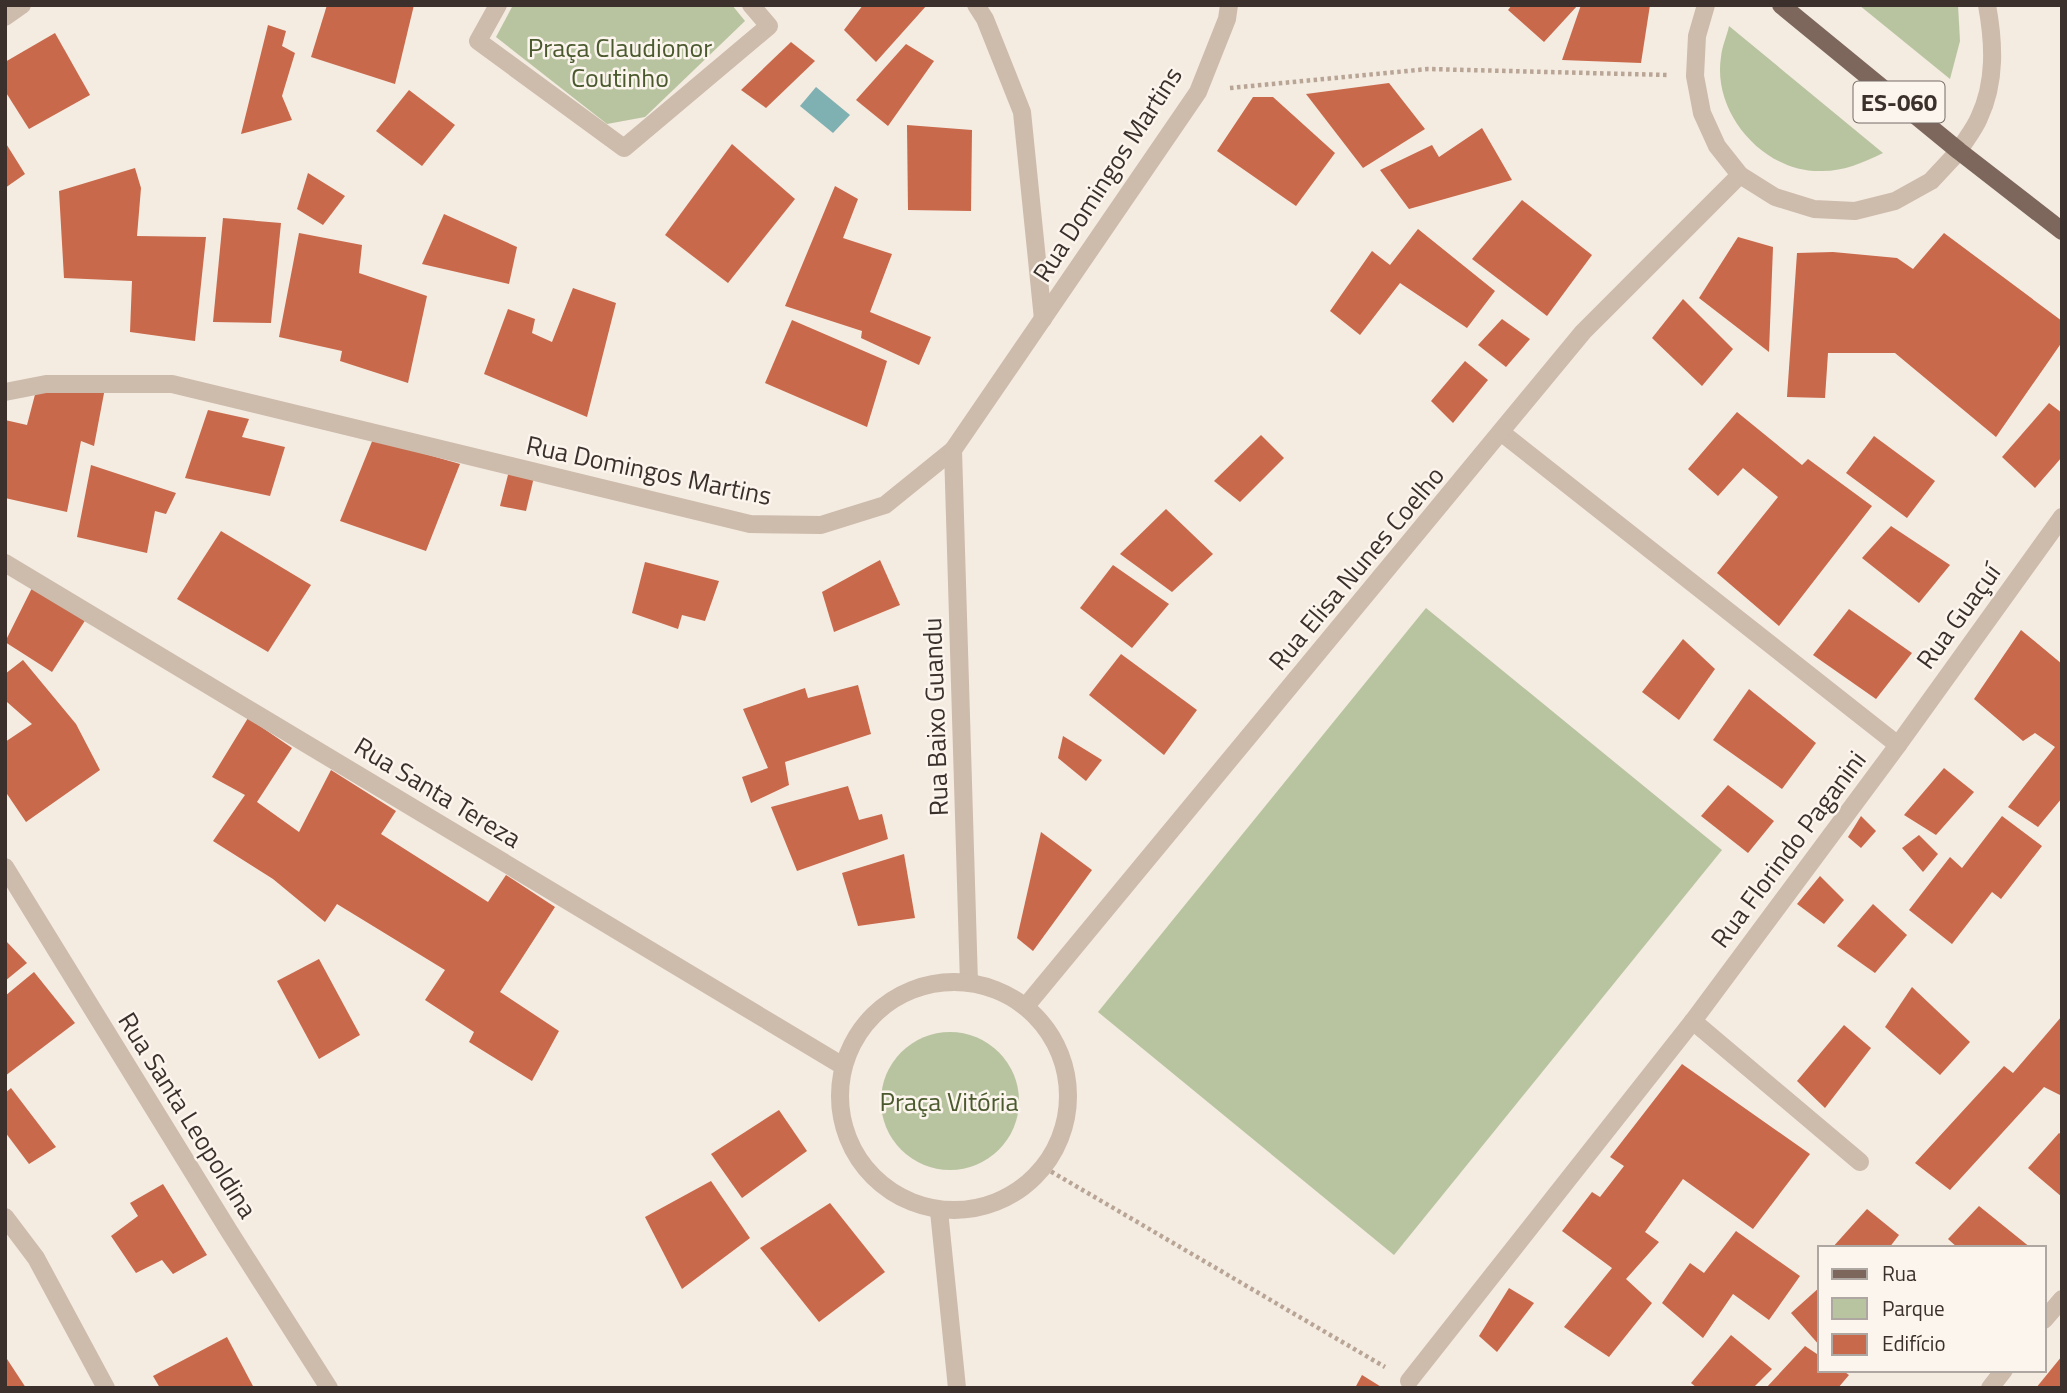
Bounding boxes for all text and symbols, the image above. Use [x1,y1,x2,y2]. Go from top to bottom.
park label: Praça Claudionor Coutinho [528,28,712,97]
street label: Rua Domingos Martins [1023,59,1191,289]
road number: ES-060 [1854,82,1944,122]
street label: Rua Domingos Martins [523,425,775,515]
street label: Rua Elisa Nunes Coelho [1259,457,1453,679]
street label: Rua Guaçuí [1906,553,2011,677]
street label: Rua Baixo Guandu [912,617,958,817]
street label: Rua Santa Tereza [347,727,529,857]
street label: Rua Florindo Paganini [1701,742,1875,956]
street label: Rua Santa Leopoldina [109,1004,267,1226]
park label: Praça Vitória [880,1082,1018,1121]
legend [1818,1246,2046,1372]
text: Rua [1882,1257,1917,1289]
text: Parque [1882,1292,1945,1324]
text: Edifício [1882,1327,1946,1359]

